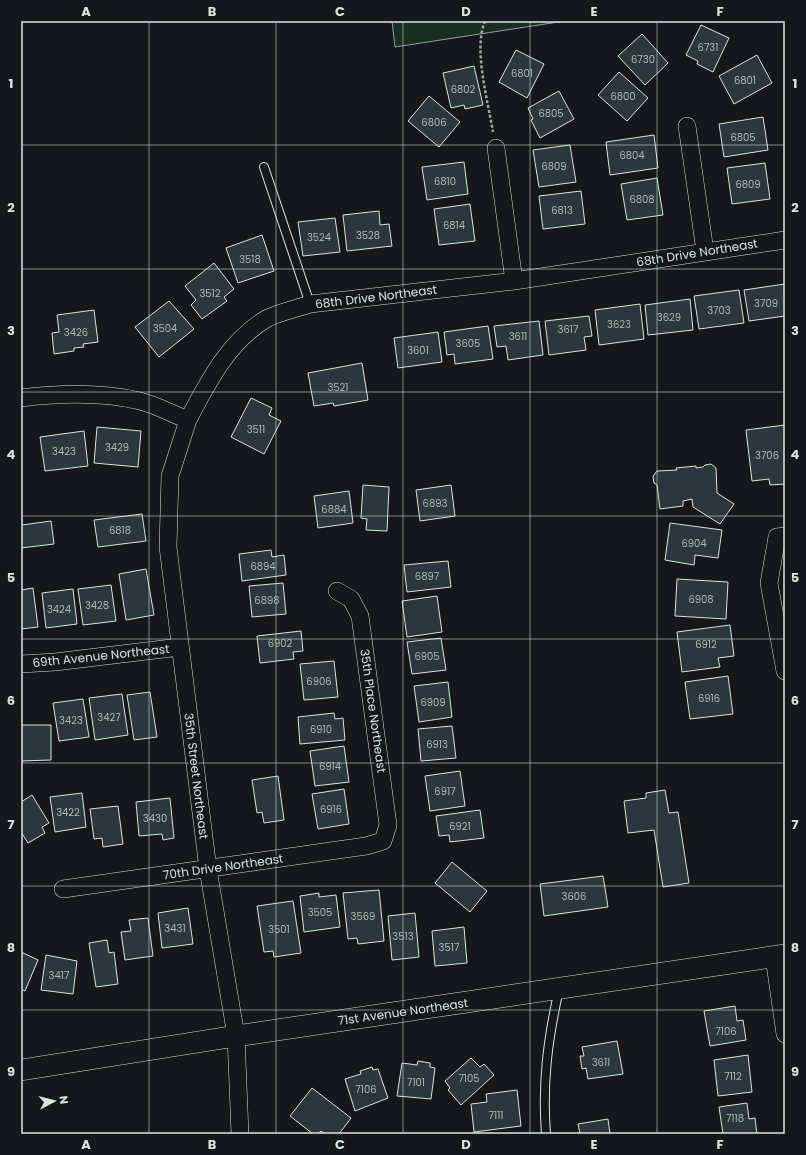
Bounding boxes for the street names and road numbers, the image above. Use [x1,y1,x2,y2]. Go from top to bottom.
street label: 68th Drive Northeast [635,235,759,270]
street label: 68th Drive Northeast [314,281,438,312]
street label: 69th Avenue Northeast [32,640,170,671]
street label: 35th Place Northeast [356,648,391,774]
street label: 35th Street Northeast [180,712,213,840]
street label: 70th Drive Northeast [162,850,284,883]
street label: 71st Avenue Northeast [337,994,469,1029]

